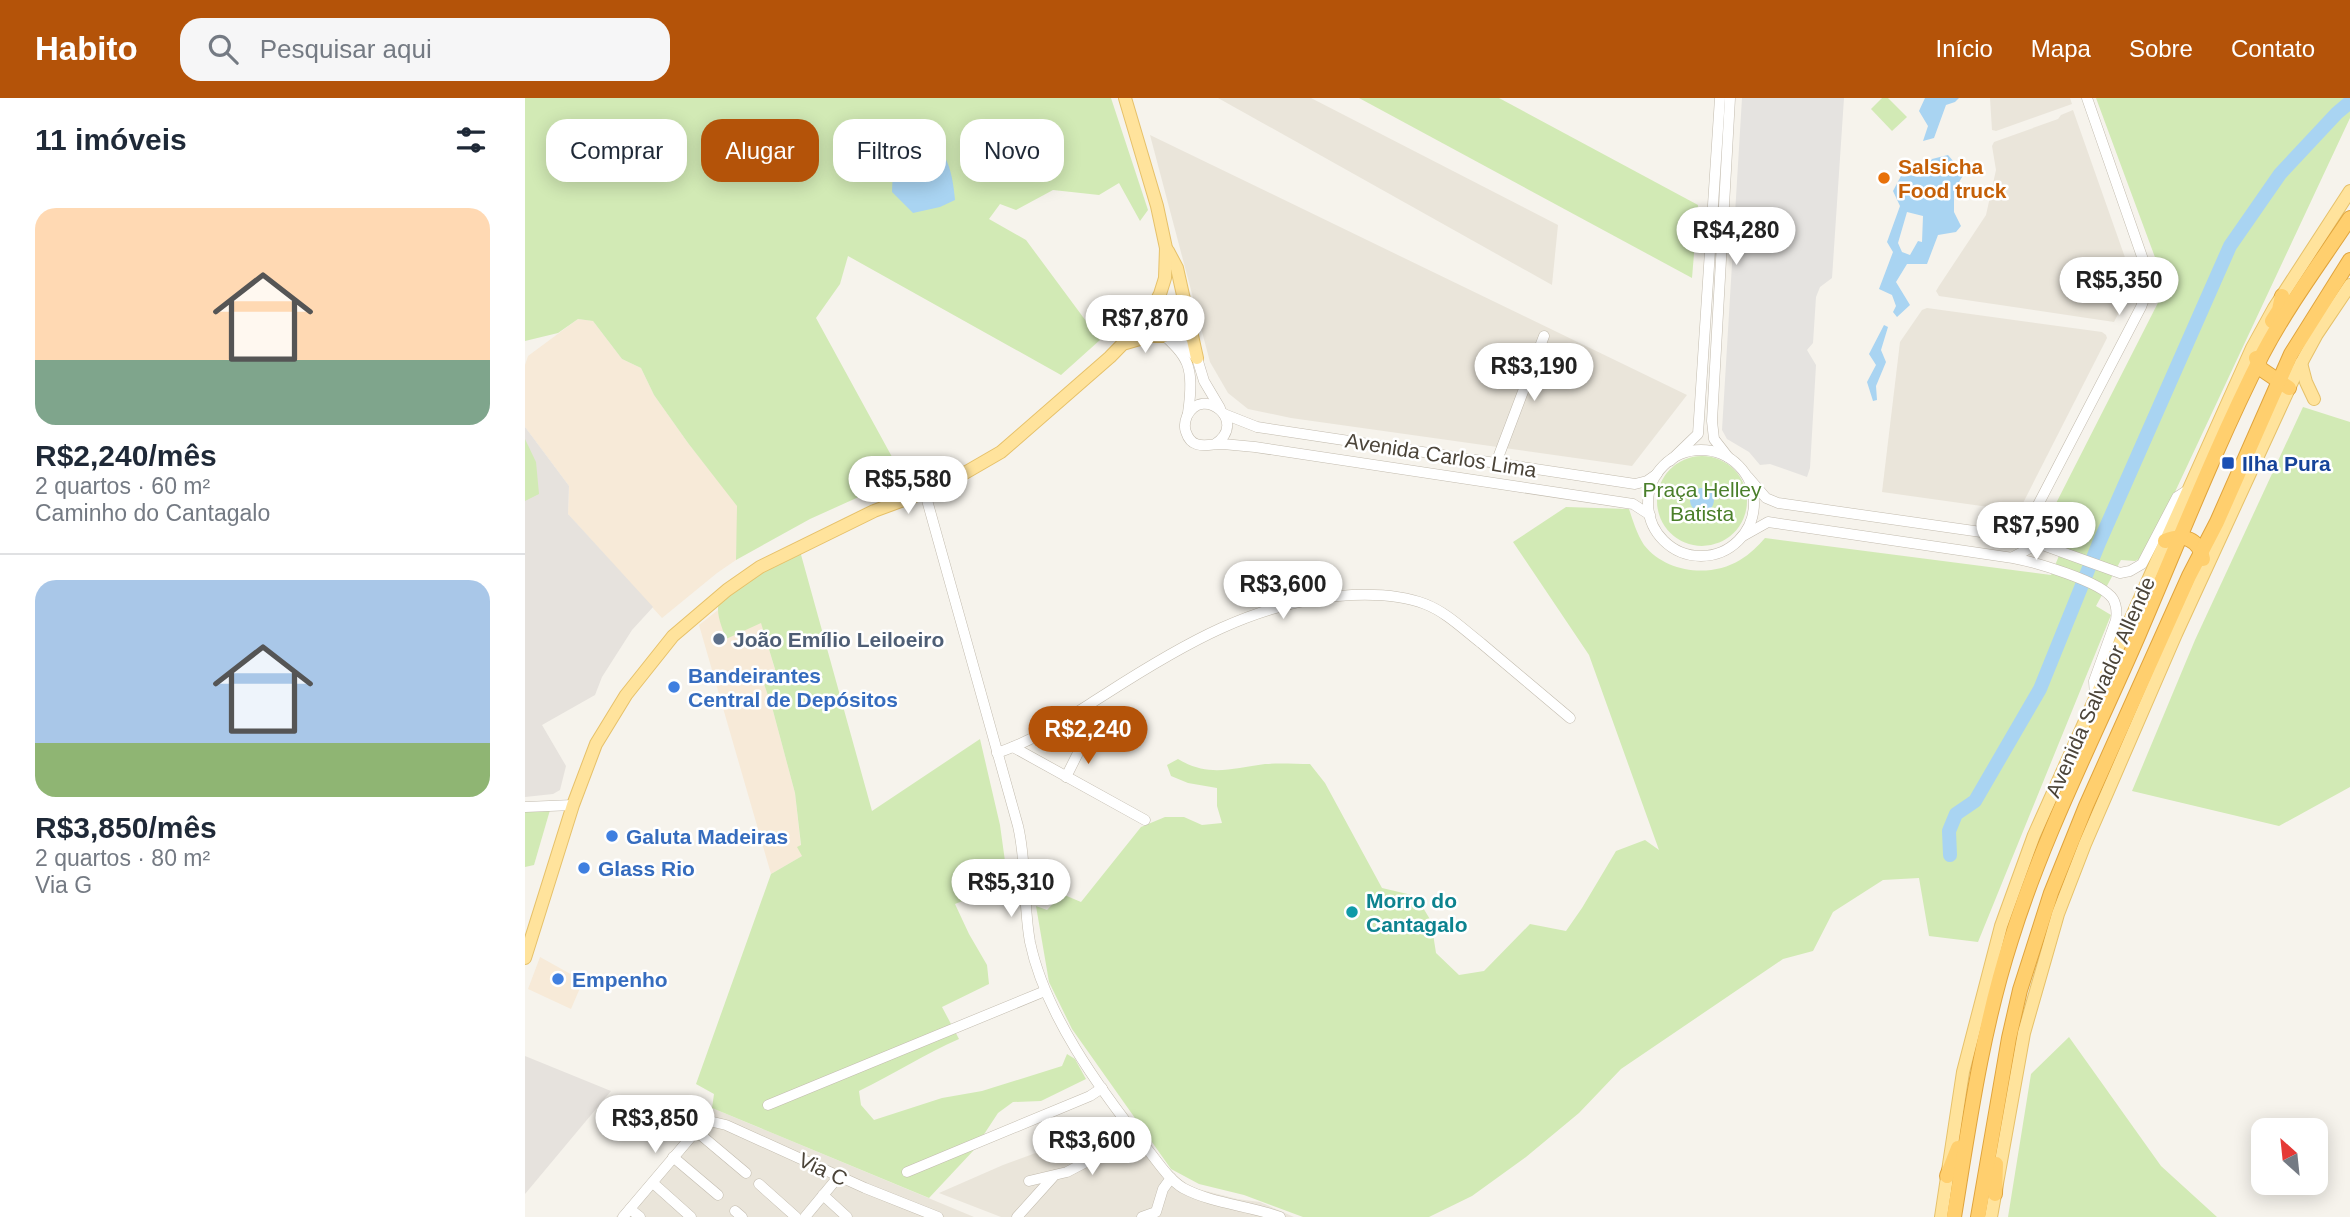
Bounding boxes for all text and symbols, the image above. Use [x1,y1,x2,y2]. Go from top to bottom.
search box [180,18,670,81]
text: Habito [35,30,138,67]
icon: search [204,30,242,68]
text: Pesquisar aqui [260,34,432,64]
text: Início [1935,35,1993,62]
text: Mapa [2031,35,2091,62]
text: Sobre [2129,35,2193,62]
text: Contato [2231,35,2315,62]
chip: Comprar [546,119,687,182]
chip: Alugar [701,119,819,182]
chip: Filtros [833,119,946,182]
chip: Novo [960,119,1064,182]
icon: filters [452,121,490,159]
text: 11 imóveis [35,123,187,156]
place label: Salsicha Food truck [1898,155,2007,202]
marker: Salsicha Food truck [1876,170,1892,186]
pin: R$4,280 [1671,208,1801,267]
text: R$4,280 [1693,217,1779,243]
icon: home [200,254,326,380]
pin: R$5,350 [2054,258,2184,317]
text: R$5,350 [2076,267,2162,293]
pin: R$7,870 [1080,296,1210,355]
text: R$7,870 [1102,305,1188,331]
pin: R$3,190 [1469,344,1599,403]
text: R$3,190 [1491,353,1577,379]
street label: Avenida Carlos Lima [1344,429,1539,482]
text: R$2,240/mês [35,439,217,472]
place label: Ilha Pura [2242,452,2331,475]
marker: Ilha Pura [2220,455,2236,471]
pin: R$5,580 [843,456,973,516]
text: R$5,580 [865,466,951,492]
text: 2 quartos · 60 m² [35,473,210,499]
park label: Praça Helley Batista [1642,478,1762,525]
text: Caminho do Cantagalo [35,500,270,526]
pin: R$7,590 [1971,503,2101,562]
text: R$7,590 [1993,512,2079,538]
pin: R$3,600 [1218,561,1348,621]
text: R$3,600 [1240,571,1326,597]
street label: Avenida Salvador Allende [2041,573,2159,801]
icon: home [200,626,326,752]
place label: João Emílio Leiloeiro [733,628,944,651]
marker: João Emílio Leiloeiro [711,631,727,647]
place label: Bandeirantes Central de Depósitos [688,664,898,711]
marker: Bandeirantes Central de Depósitos [666,679,682,695]
pin: R$2,240 [1023,706,1153,766]
text: R$2,240 [1045,716,1131,742]
text: R$3,850/mês [35,811,217,844]
place label: Galuta Madeiras [626,825,788,848]
marker: Galuta Madeiras [604,828,620,844]
text: 2 quartos · 80 m² [35,845,210,871]
place label: Glass Rio [598,857,695,880]
marker: Glass Rio [576,860,592,876]
pin: R$5,310 [946,860,1076,919]
text: R$5,310 [968,869,1054,895]
text: Via G [35,872,92,898]
place label: Morro do Cantagalo [1366,889,1468,936]
marker: Morro do Cantagalo [1344,904,1360,920]
place label: Empenho [572,968,668,991]
marker: Empenho [550,971,566,987]
pin: R$3,850 [590,1096,720,1155]
text: R$3,850 [612,1105,698,1131]
pin: R$3,600 [1027,1118,1157,1177]
north arrow [2251,1118,2327,1195]
map controls [2251,1118,2328,1195]
text: R$3,600 [1049,1127,1135,1153]
street label: Via C [795,1148,851,1190]

